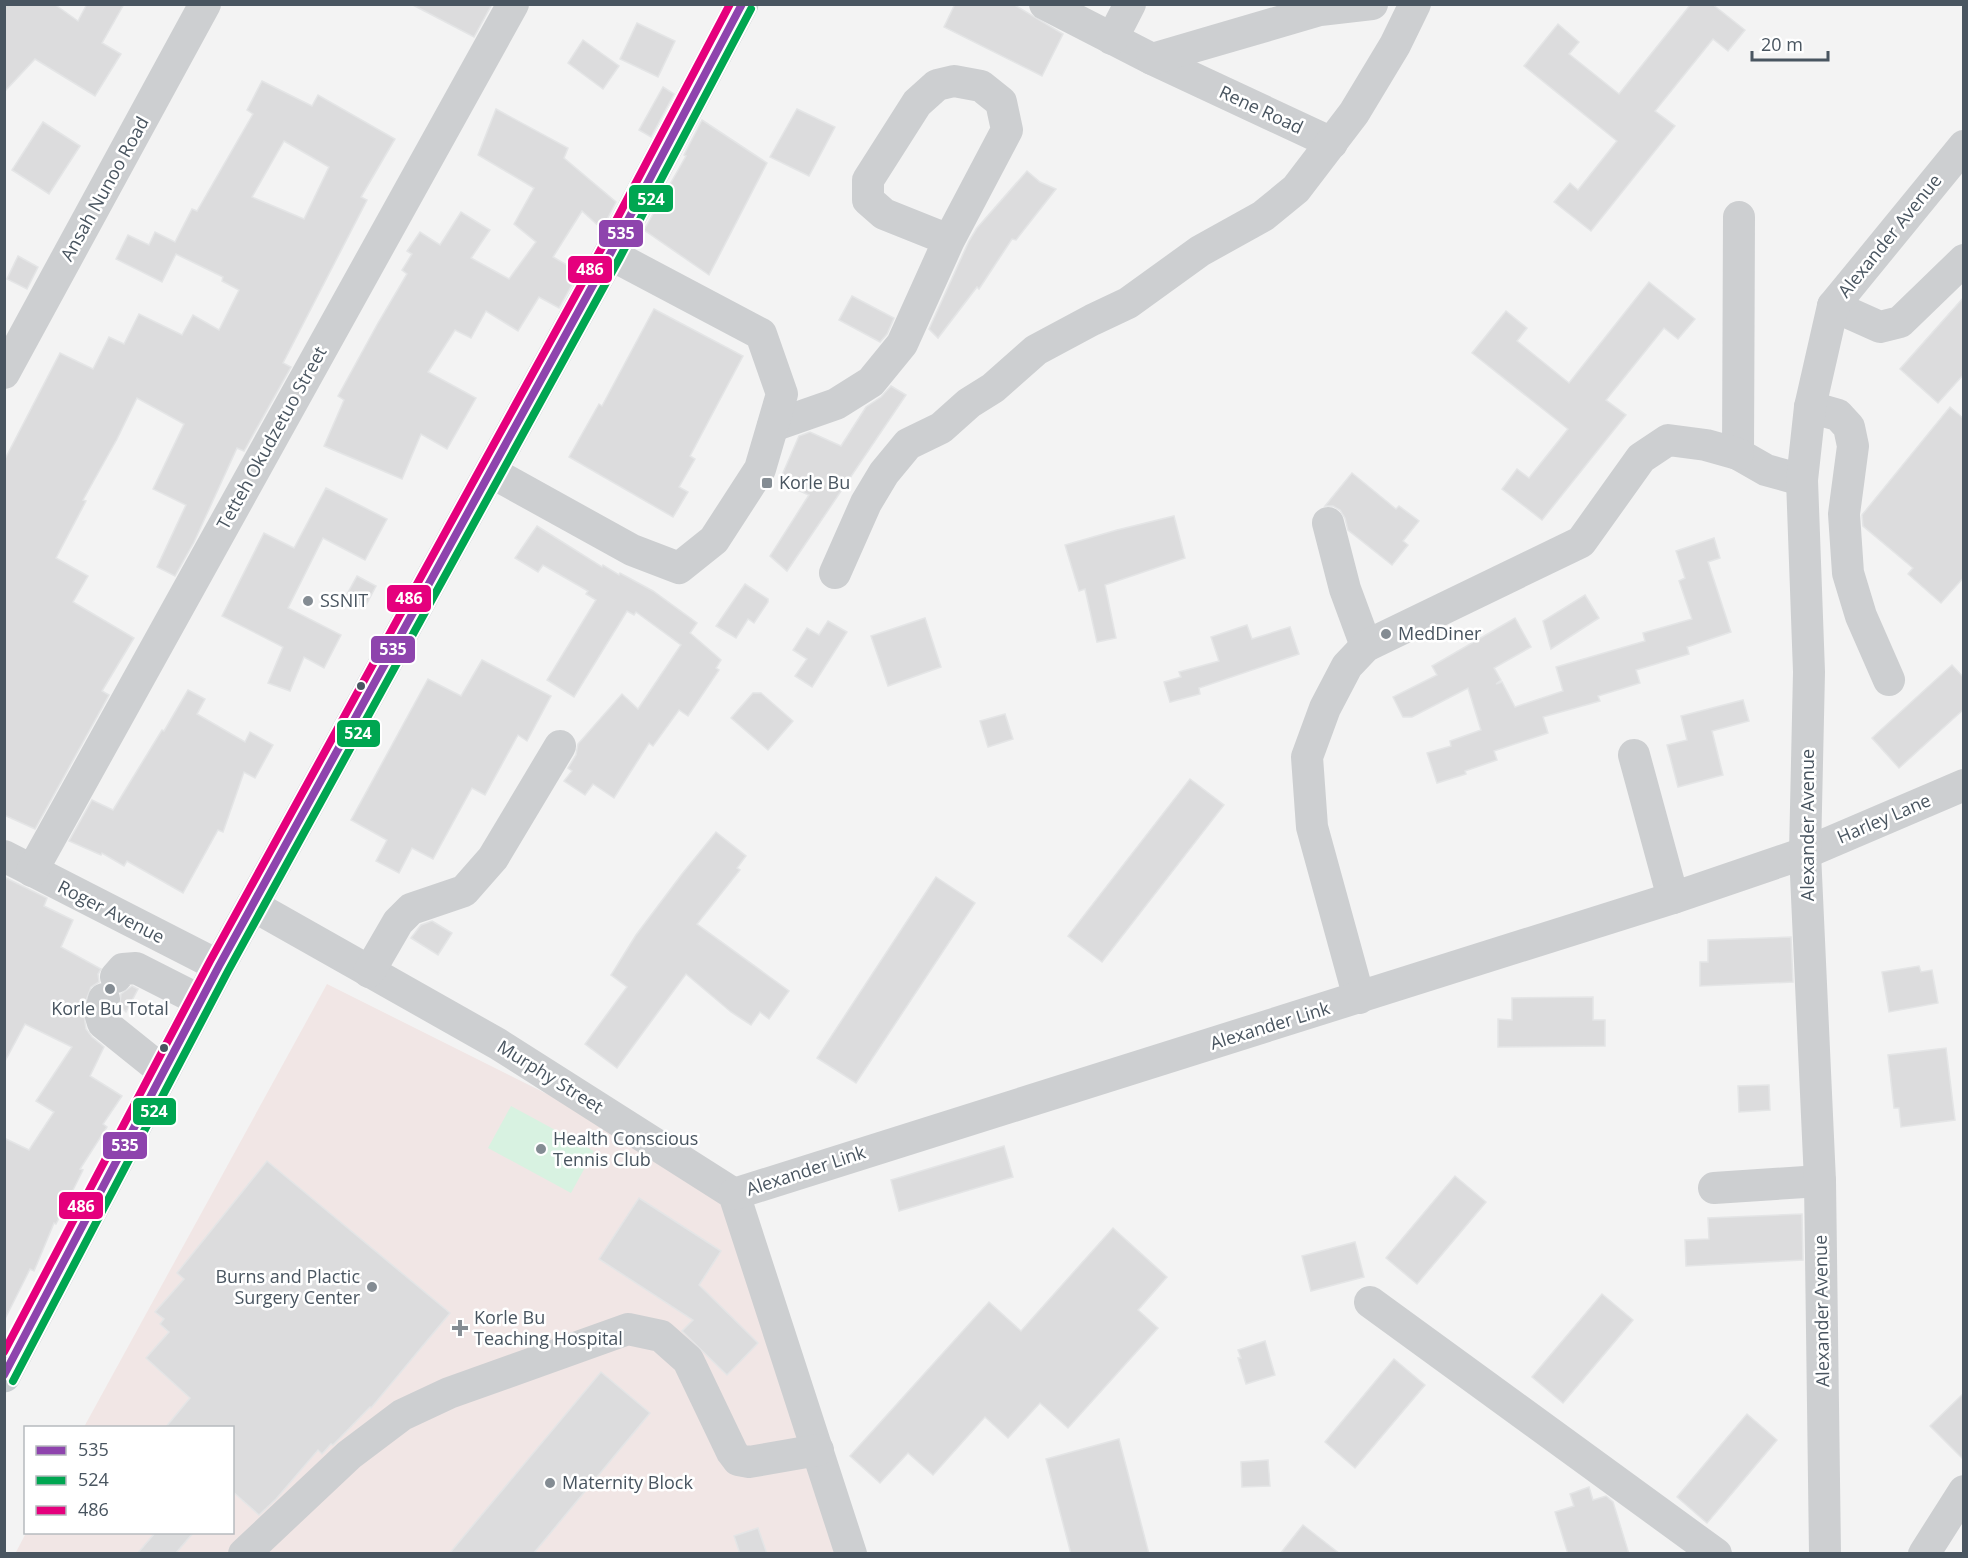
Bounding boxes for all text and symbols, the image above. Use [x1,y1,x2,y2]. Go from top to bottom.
scale bar [1752,24,1828,62]
text: 20 m [1761,32,1803,56]
street label: Rene Road [1216,79,1307,139]
street label: Ansah Nunoo Road [54,112,154,265]
street label: Alexander Avenue [1832,169,1946,302]
line badge: 524 [628,184,674,213]
text: 524 [637,188,665,210]
line badge: 535 [598,219,644,248]
text: 535 [607,222,635,244]
line badge: 486 [567,255,613,284]
text: 486 [576,258,604,280]
street label: Tetteh Okudzetuo Street [211,342,332,533]
place label: Korle Bu [779,470,850,494]
marker: Korle Bu [760,476,774,490]
line badge: 486 [386,584,432,613]
text: 486 [395,587,423,609]
place label: SSNIT [320,588,368,612]
marker: SSNIT [301,594,315,608]
place label: MedDiner [1398,621,1482,645]
marker: MedDiner [1379,627,1393,641]
line badge: 535 [370,635,416,664]
text: 535 [379,638,407,660]
unlabelled marker [355,680,367,692]
line badge: 524 [336,719,381,748]
text: 524 [344,722,372,744]
street label: Alexander Avenue [1795,749,1819,901]
street label: Harley Lane [1833,788,1934,849]
street label: Roger Avenue [54,874,169,948]
marker: Korle Bu Total [103,982,117,996]
street label: Alexander Link [1207,995,1333,1055]
place label: Korle Bu Total [51,996,169,1020]
street label: Murphy Street [493,1034,608,1118]
unlabelled marker [158,1042,170,1054]
line badge: 524 [132,1097,177,1126]
text: 524 [140,1100,168,1122]
place label: Health Conscious Tennis Club [553,1126,698,1171]
line badge: 535 [102,1131,148,1160]
text: 535 [111,1134,139,1156]
street label: Alexander Link [743,1139,869,1201]
marker: Health Conscious Tennis Club [534,1142,548,1156]
line badge: 486 [58,1191,104,1220]
text: 486 [67,1195,95,1217]
street label: Alexander Avenue [1808,1235,1834,1387]
place label: Burns and Plactic Surgery Center [215,1264,361,1309]
marker: Burns and Plactic Surgery Center [365,1280,379,1294]
place label: Korle Bu Teaching Hospital [474,1305,623,1350]
marker: Korle Bu Teaching Hospital [451,1319,469,1337]
legend [24,1426,234,1534]
text: 535 [78,1437,109,1461]
text: 524 [78,1467,109,1491]
place label: Maternity Block [562,1470,693,1494]
marker: Maternity Block [543,1476,557,1490]
text: 486 [78,1497,109,1521]

